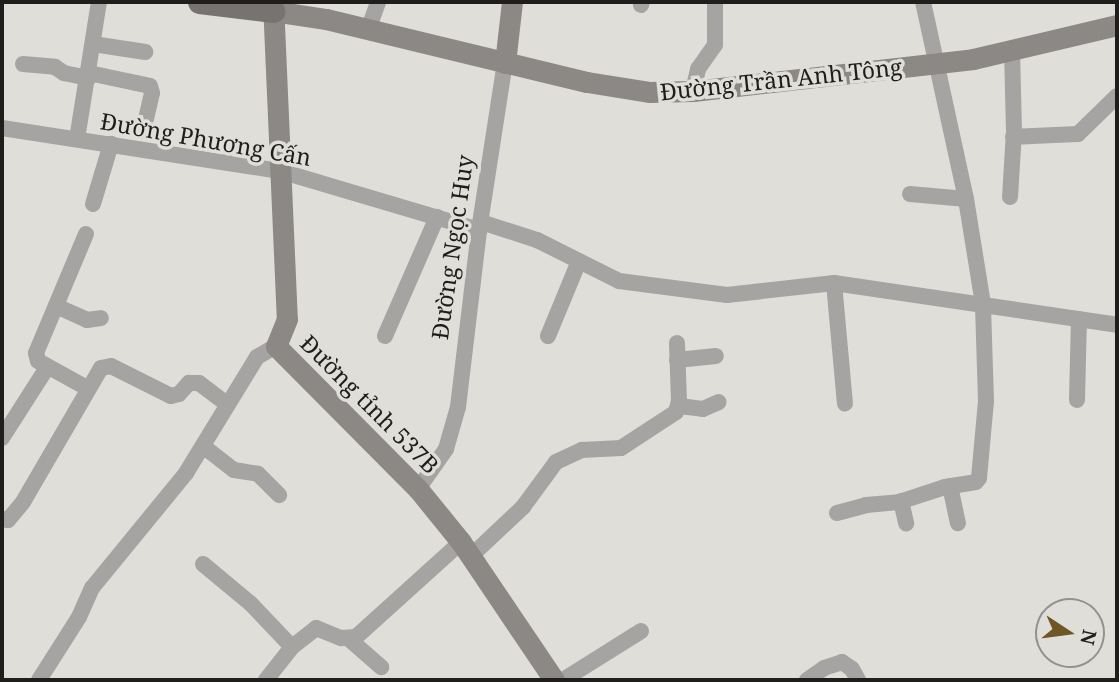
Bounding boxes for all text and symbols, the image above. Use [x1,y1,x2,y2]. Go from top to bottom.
street label: Đường Trần Anh Tông [659,53,903,105]
street label: Đường Phương Cấn [99,107,313,171]
street label: Đường Ngọc Huy [425,153,479,341]
street label: Đường tỉnh 537B [295,329,445,479]
north arrow [1035,598,1105,668]
text: N [1074,627,1103,647]

